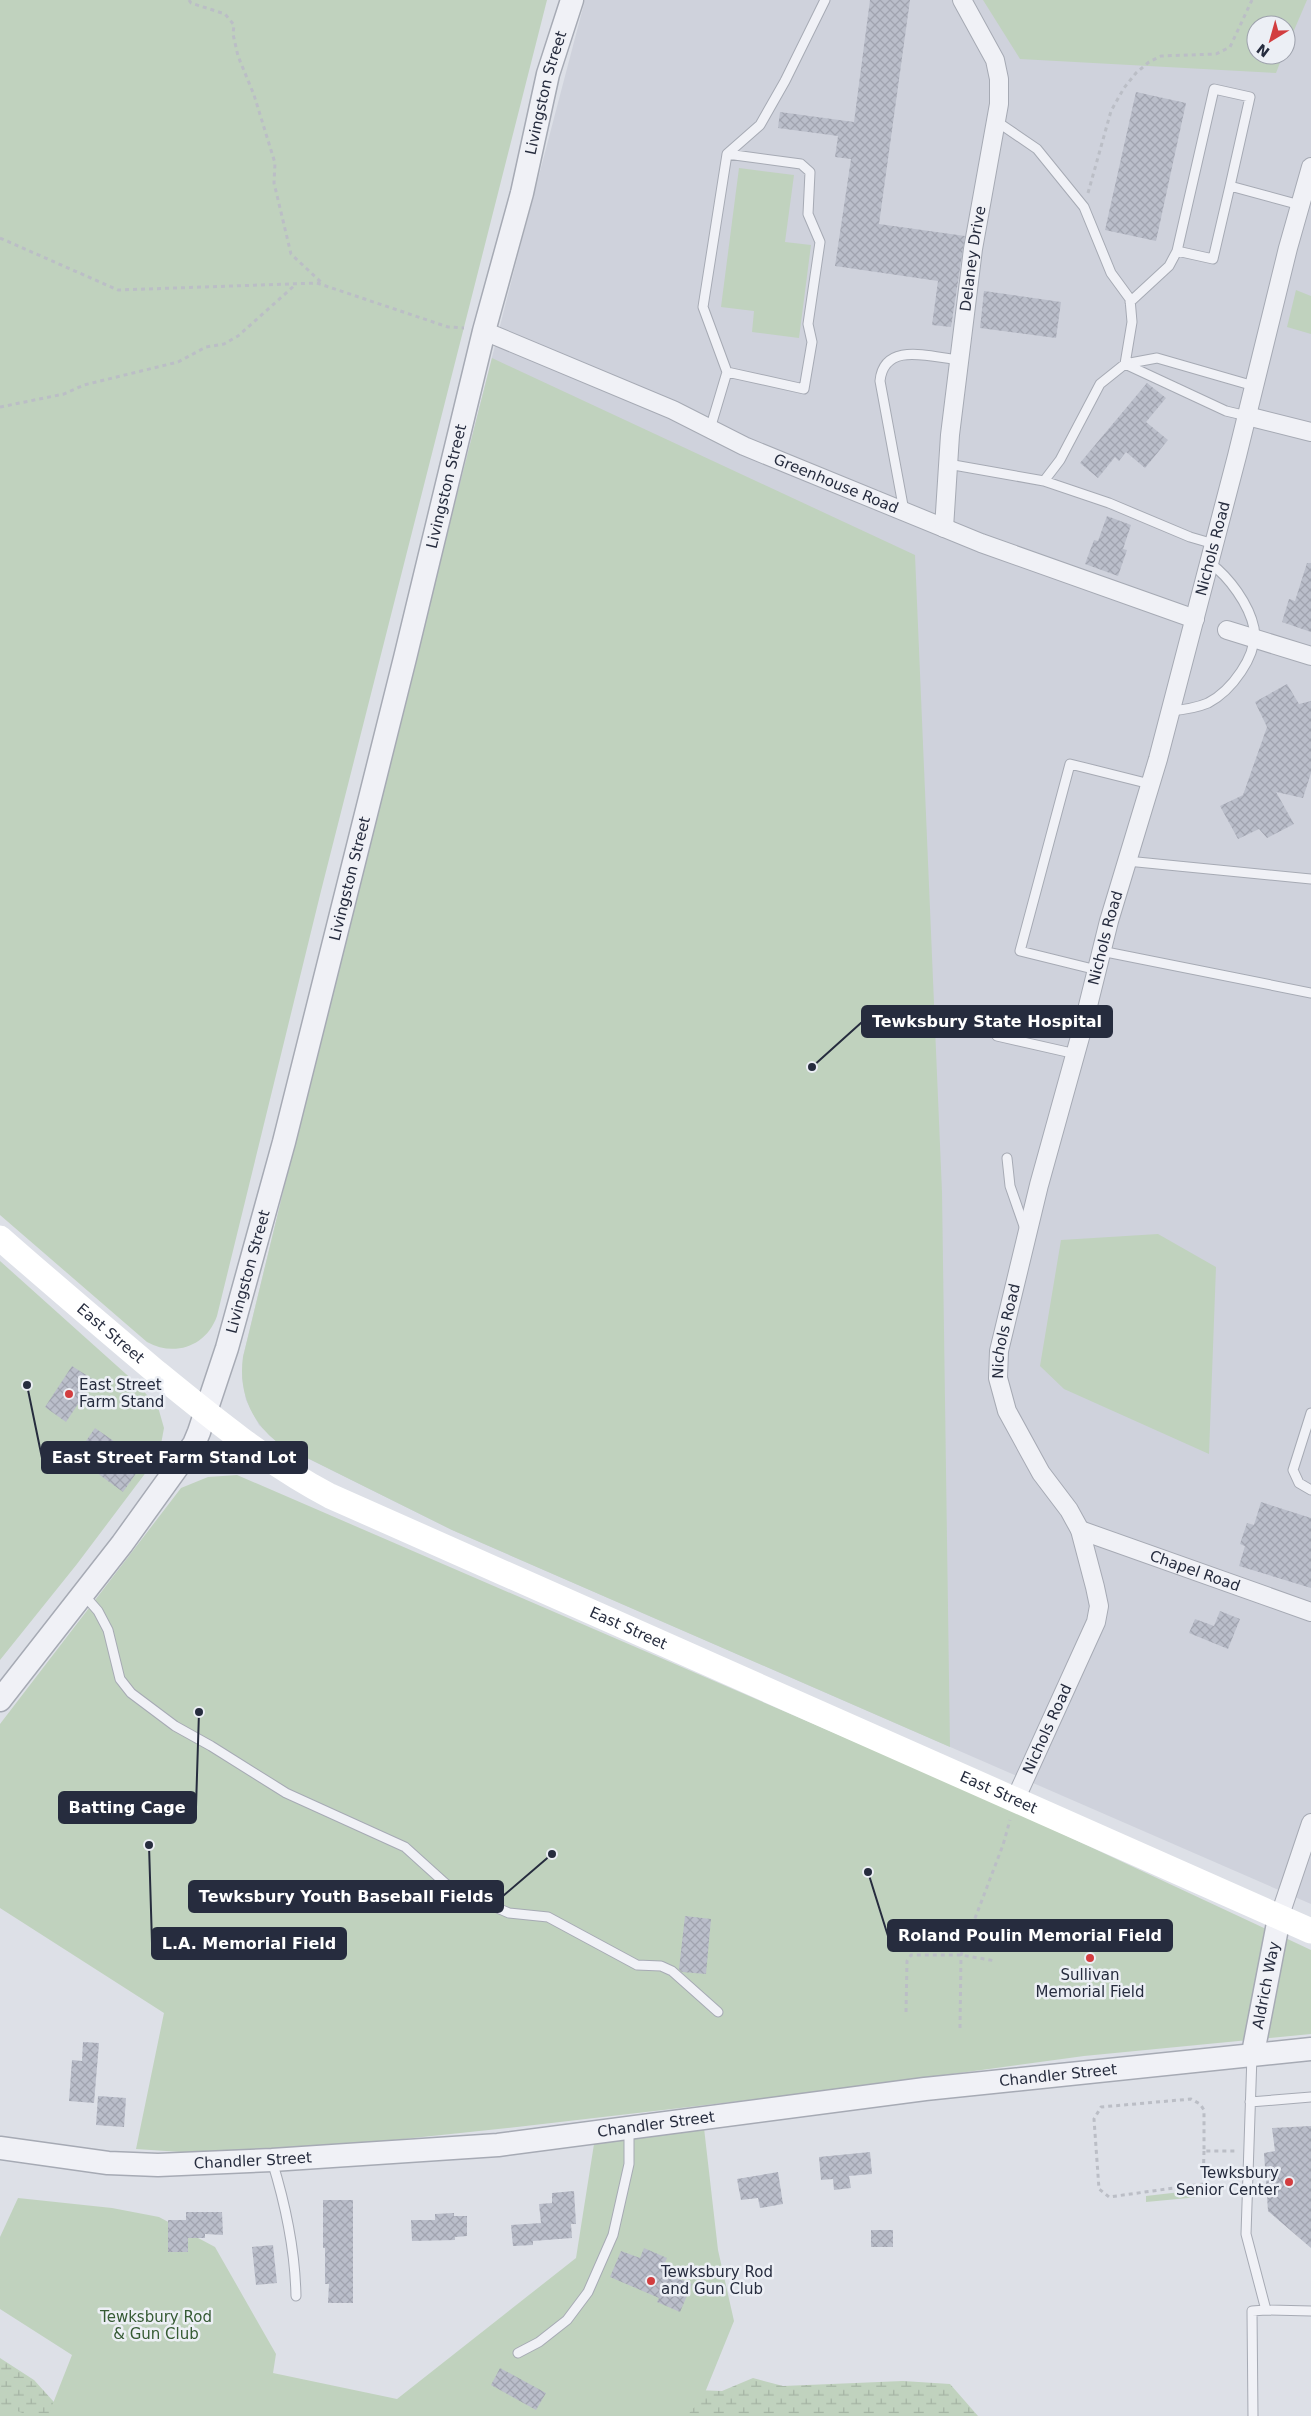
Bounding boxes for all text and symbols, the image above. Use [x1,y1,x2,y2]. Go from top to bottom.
north arrow [1246,15,1296,65]
street label: Livingston Street [522,28,570,157]
text: N [1254,40,1273,60]
street label: Delaney Drive [956,204,990,313]
street label: Livingston Street [423,422,470,550]
street label: Greenhouse Road [771,450,901,517]
street label: Nichols Road [1192,499,1234,598]
street label: Livingston Street [326,815,374,943]
street label: Nichols Road [1084,889,1127,987]
callout: Tewksbury State Hospital [862,1006,1112,1037]
text: Tewksbury State Hospital [872,1012,1102,1031]
street label: Livingston Street [222,1208,274,1336]
street label: Nichols Road [989,1282,1024,1379]
street label: East Street [73,1300,148,1367]
place label: East Street Farm Stand [79,1376,164,1411]
marker: East Street Farm Stand [63,1388,75,1400]
callout: East Street Farm Stand Lot [42,1442,307,1473]
text: East Street Farm Stand Lot [52,1448,297,1467]
street label: Chapel Road [1147,1547,1243,1595]
street label: East Street [587,1603,670,1653]
street label: Nichols Road [1019,1681,1076,1777]
street label: East Street [957,1767,1040,1818]
callout: Batting Cage [59,1792,196,1823]
text: Batting Cage [68,1798,186,1817]
callout: Tewksbury Youth Baseball Fields [189,1881,503,1912]
text: Tewksbury Youth Baseball Fields [199,1887,493,1906]
callout: Roland Poulin Memorial Field [888,1920,1172,1951]
text: Roland Poulin Memorial Field [898,1926,1162,1945]
callout: L.A. Memorial Field [152,1928,346,1959]
text: L.A. Memorial Field [162,1934,336,1953]
street label: Aldrich Way [1249,1940,1283,2031]
marker: Sullivan Memorial Field [1084,1952,1096,1964]
place label: Sullivan Memorial Field [1035,1966,1145,2001]
street label: Chandler Street [998,2060,1118,2090]
street label: Chandler Street [596,2108,716,2141]
street label: Chandler Street [193,2148,313,2172]
place label: Tewksbury Senior Center [1176,2164,1280,2199]
marker: Tewksbury Senior Center [1283,2176,1295,2188]
place label: Tewksbury Rod and Gun Club [660,2263,773,2298]
marker: Tewksbury Rod and Gun Club [645,2275,657,2287]
park label: Tewksbury Rod & Gun Club [99,2308,212,2343]

